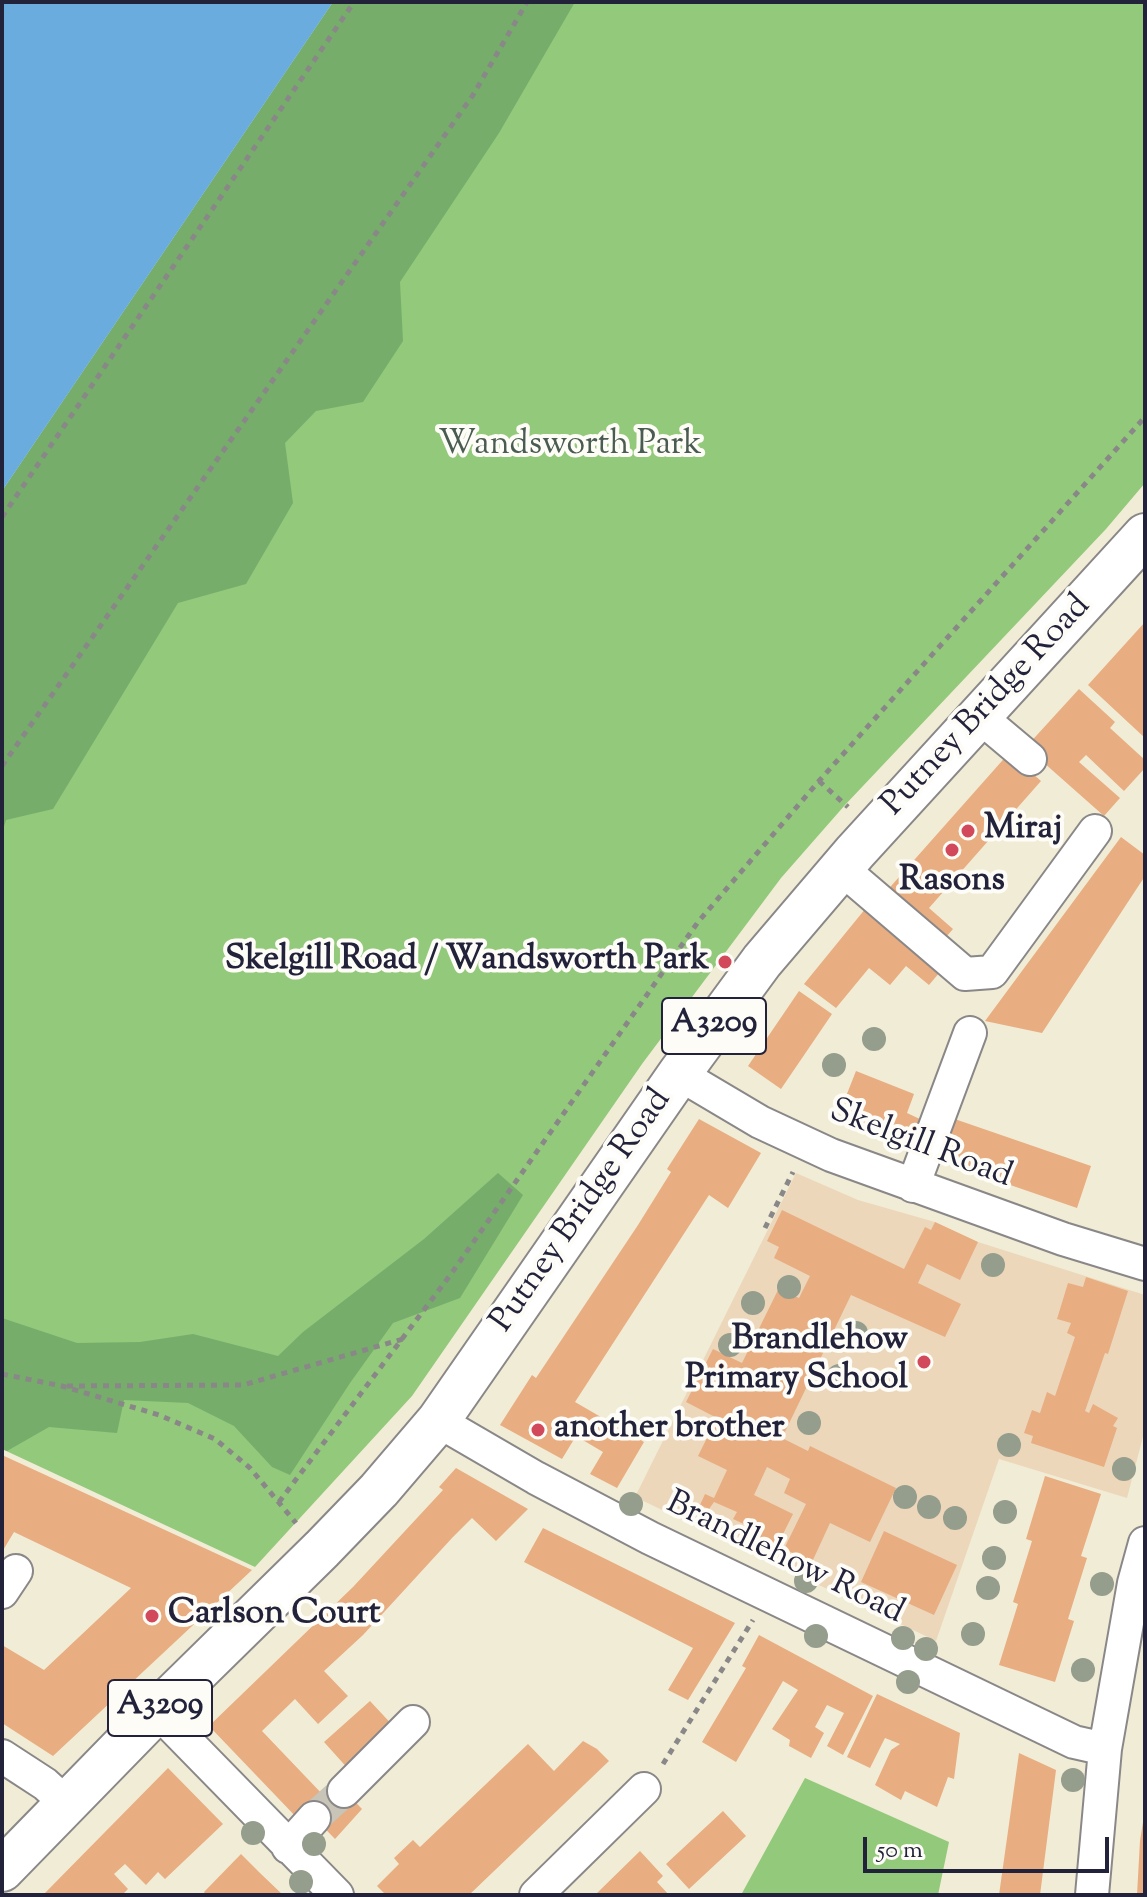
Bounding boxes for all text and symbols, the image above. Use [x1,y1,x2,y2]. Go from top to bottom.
park label: Wandsworth Park [438,427,702,467]
street label: Putney Bridge Road [875,588,1101,826]
place label: Miraj [984,811,1062,851]
marker: Miraj [959,822,977,840]
marker: Rasons [943,841,961,859]
place label: Rasons [899,863,1005,903]
place label: Skelgill Road / Wandsworth Park [225,942,709,982]
marker: Skelgill Road / Wandsworth Park [716,953,734,971]
road number: A3209 [662,998,766,1054]
street label: Putney Bridge Road [484,1082,682,1342]
street label: Skelgill Road [823,1093,1017,1199]
place label: Brandlehow Primary School [685,1322,908,1402]
marker: Brandlehow Primary School [915,1353,933,1371]
place label: another brother [554,1410,785,1450]
marker: another brother [529,1421,547,1439]
street label: Brandlehow Road [658,1485,910,1635]
place label: Carlson Court [168,1596,380,1636]
marker: Carlson Court [143,1607,161,1625]
road number: A3209 [108,1680,212,1736]
scale bar [867,1821,1113,1871]
text: 50 m [877,1834,923,1868]

